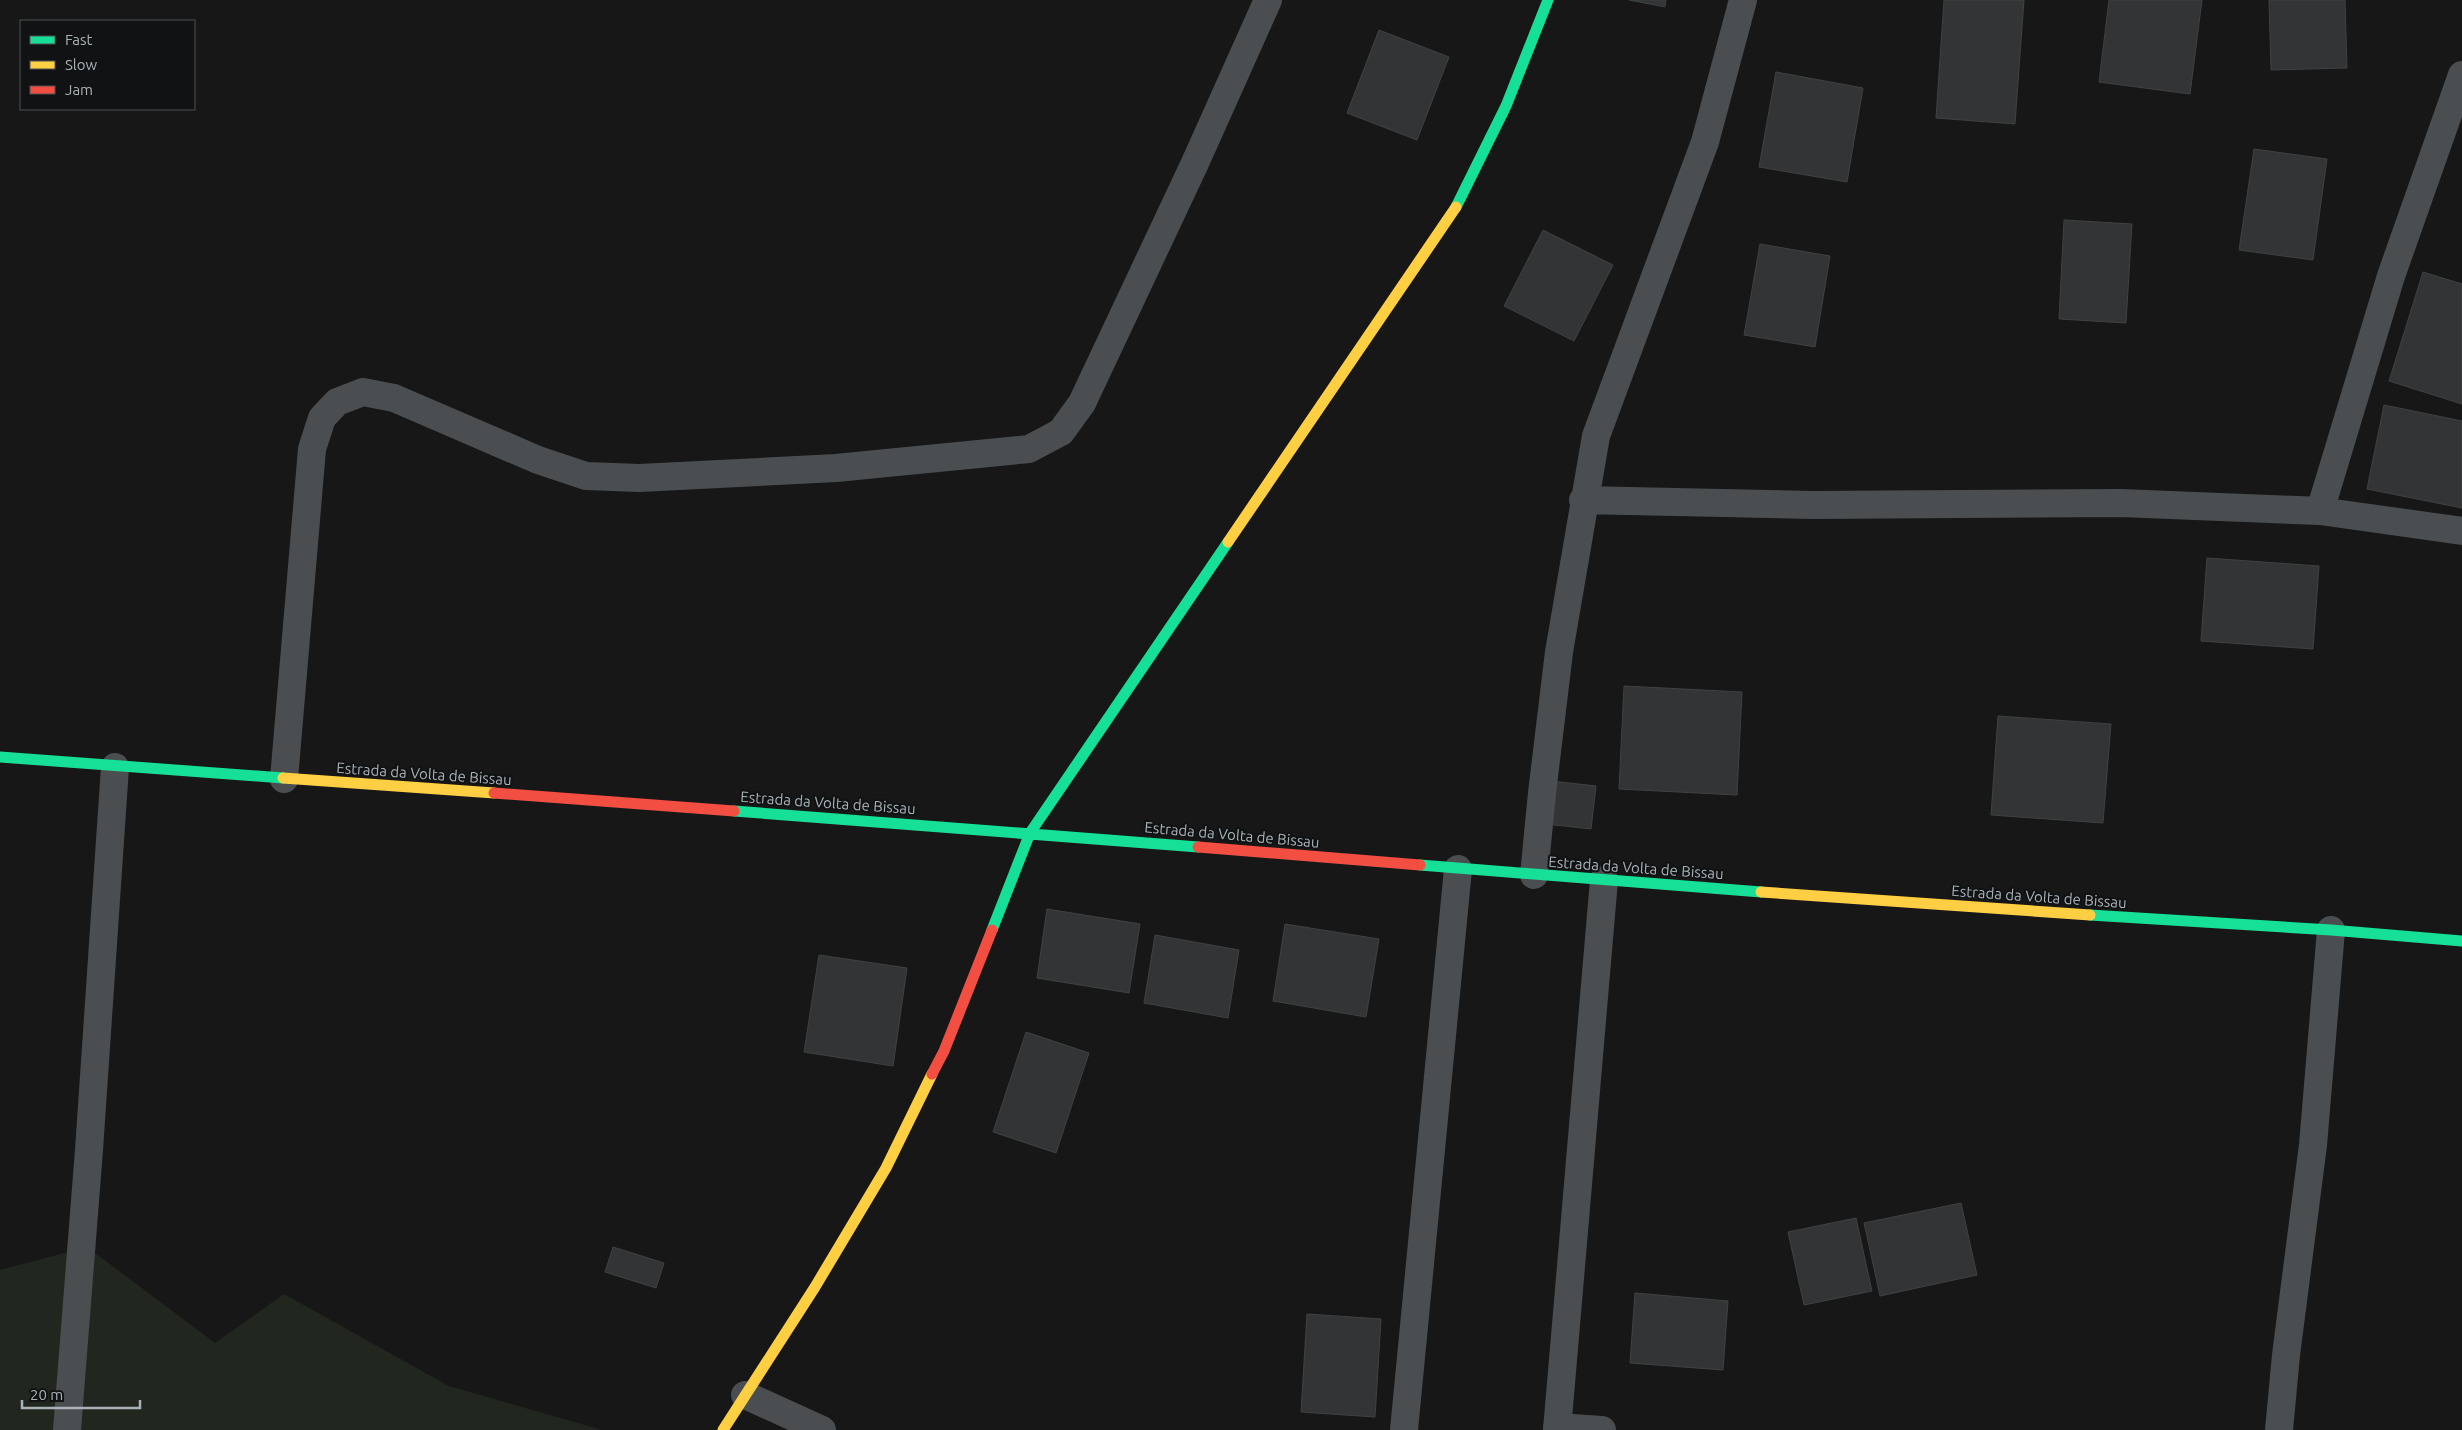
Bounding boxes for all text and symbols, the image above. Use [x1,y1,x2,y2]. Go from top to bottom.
legend [20,20,195,110]
text: Fast [65,31,93,48]
text: Slow [65,56,98,73]
text: Jam [65,81,93,98]
street label: Estrada da Volta de Bissau [336,759,512,788]
street label: Estrada da Volta de Bissau [740,788,916,817]
street label: Estrada da Volta de Bissau [1144,818,1320,851]
street label: Estrada da Volta de Bissau [1548,853,1724,882]
street label: Estrada da Volta de Bissau [1951,882,2127,911]
scale bar [22,1378,140,1410]
text: 20 m [30,1386,63,1403]

